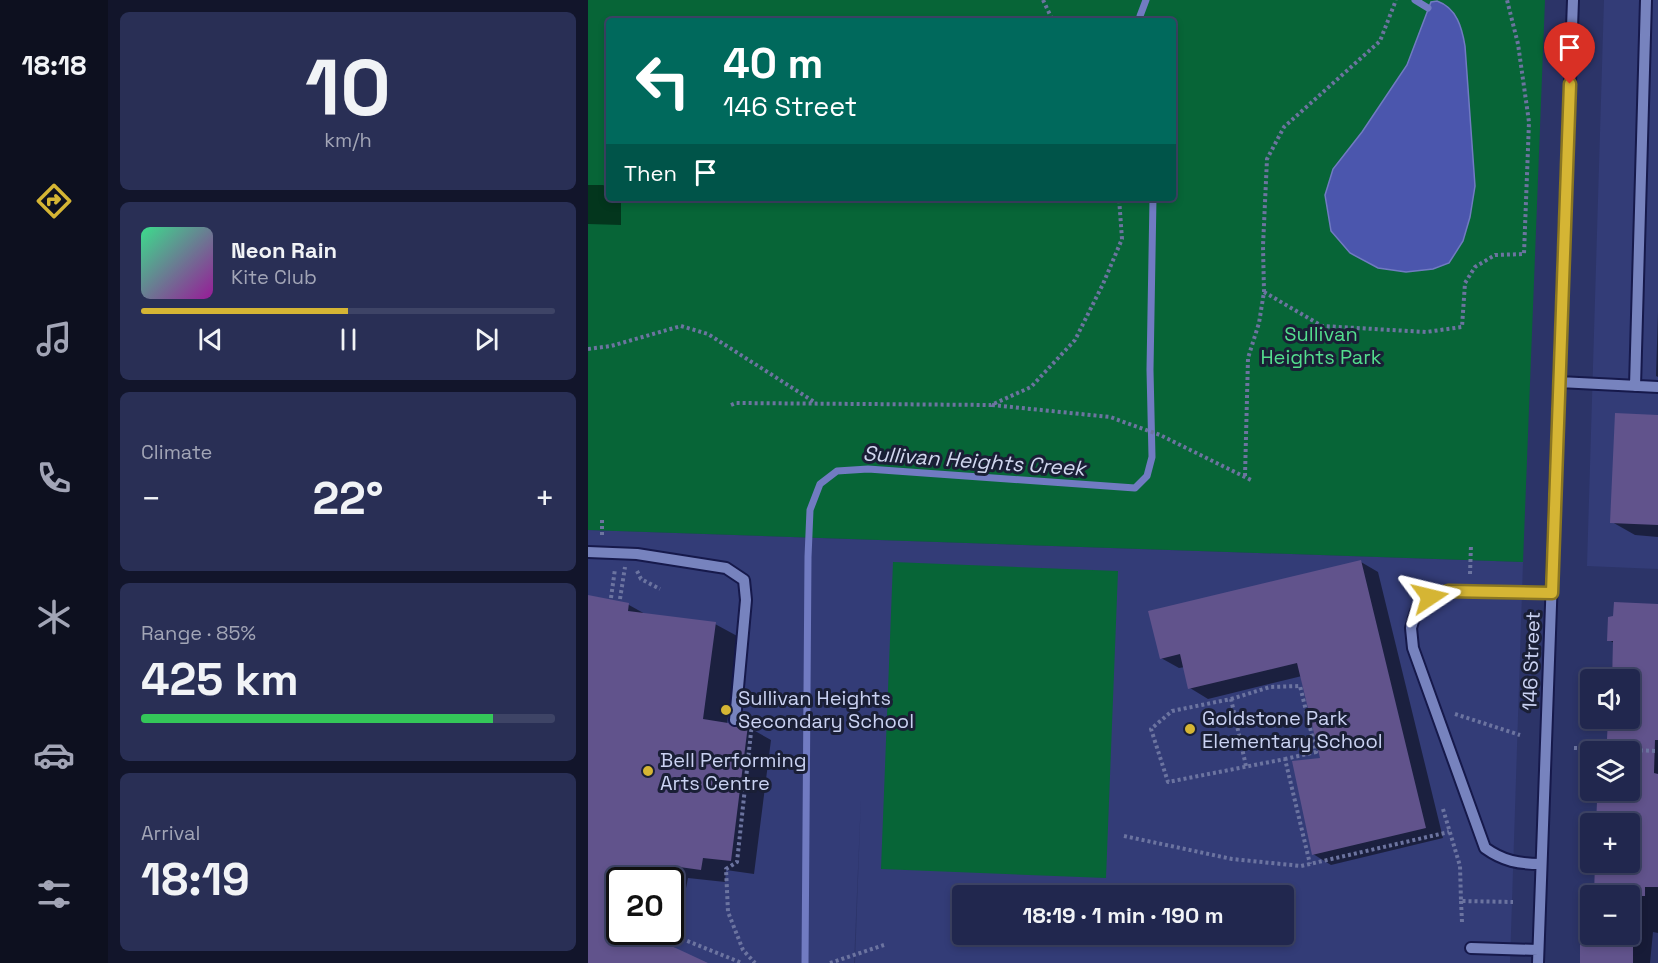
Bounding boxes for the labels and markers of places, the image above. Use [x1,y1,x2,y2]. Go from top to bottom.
pin [1544,22,1595,84]
place label: Sullivan Heights Secondary School [738,685,914,734]
marker: Sullivan Heights Secondary School [719,703,733,717]
place label: Goldstone Park Elementary School [1202,705,1383,754]
marker: Goldstone Park Elementary School [1183,722,1197,736]
place label: Bell Performing Arts Centre [660,747,807,796]
marker: Bell Performing Arts Centre [641,764,655,778]

